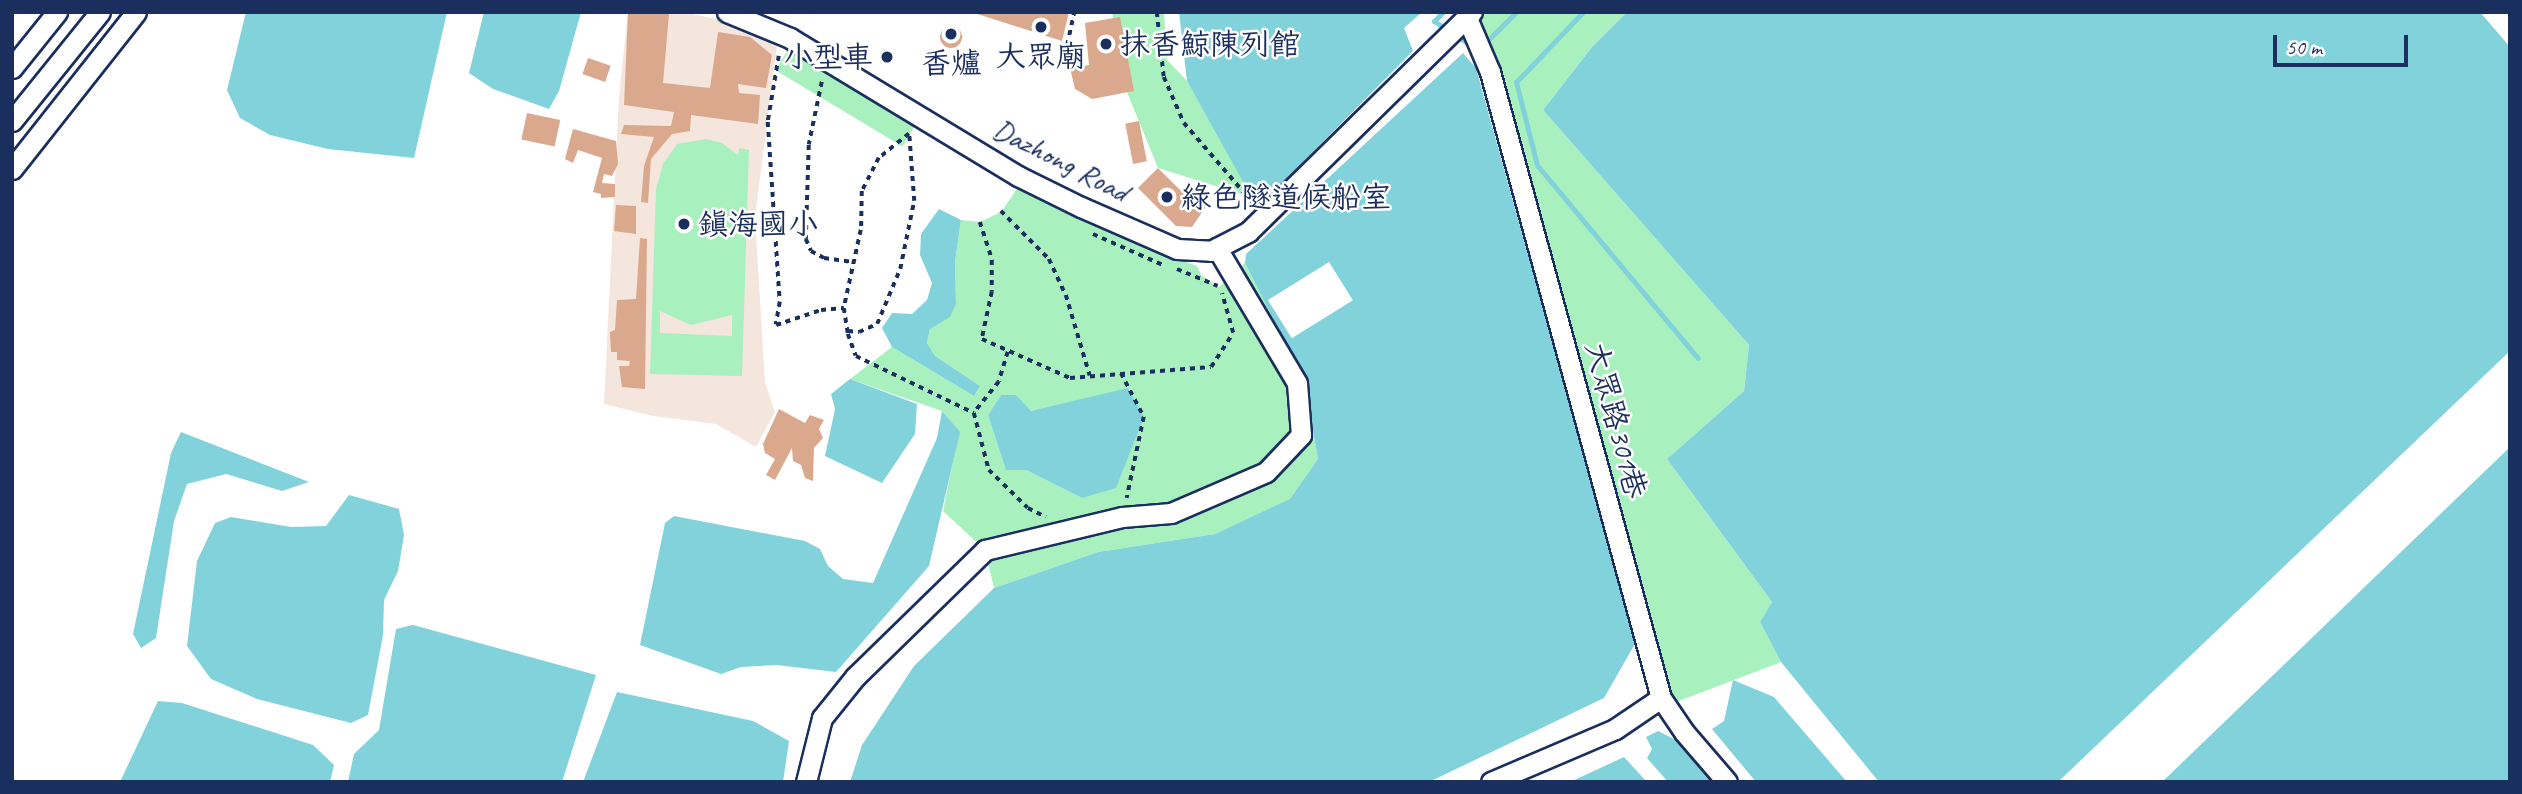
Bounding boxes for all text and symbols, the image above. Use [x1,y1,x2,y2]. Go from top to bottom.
marker: 大眾廟 [1033,19,1049,35]
scale bar [2277,21,2412,65]
marker: 香爐 [943,26,959,42]
place label: 抹香鯨陳列館 [1120,26,1300,62]
text: 50 m [2286,34,2322,60]
marker: 抹香鯨陳列館 [1098,36,1114,52]
place label: 大眾廟 [996,38,1086,74]
place label: 小型車 [783,39,873,75]
place label: 香爐 [921,45,981,81]
marker: 小型車 [879,49,895,65]
street label: Dazhong Road [988,111,1134,209]
place label: 綠色隧道候船室 [1181,179,1391,215]
marker: 綠色隧道候船室 [1159,189,1175,205]
place label: 鎮海國小 [698,206,818,242]
marker: 鎮海國小 [676,216,692,232]
street label: 大眾路301巷 [1578,338,1654,502]

